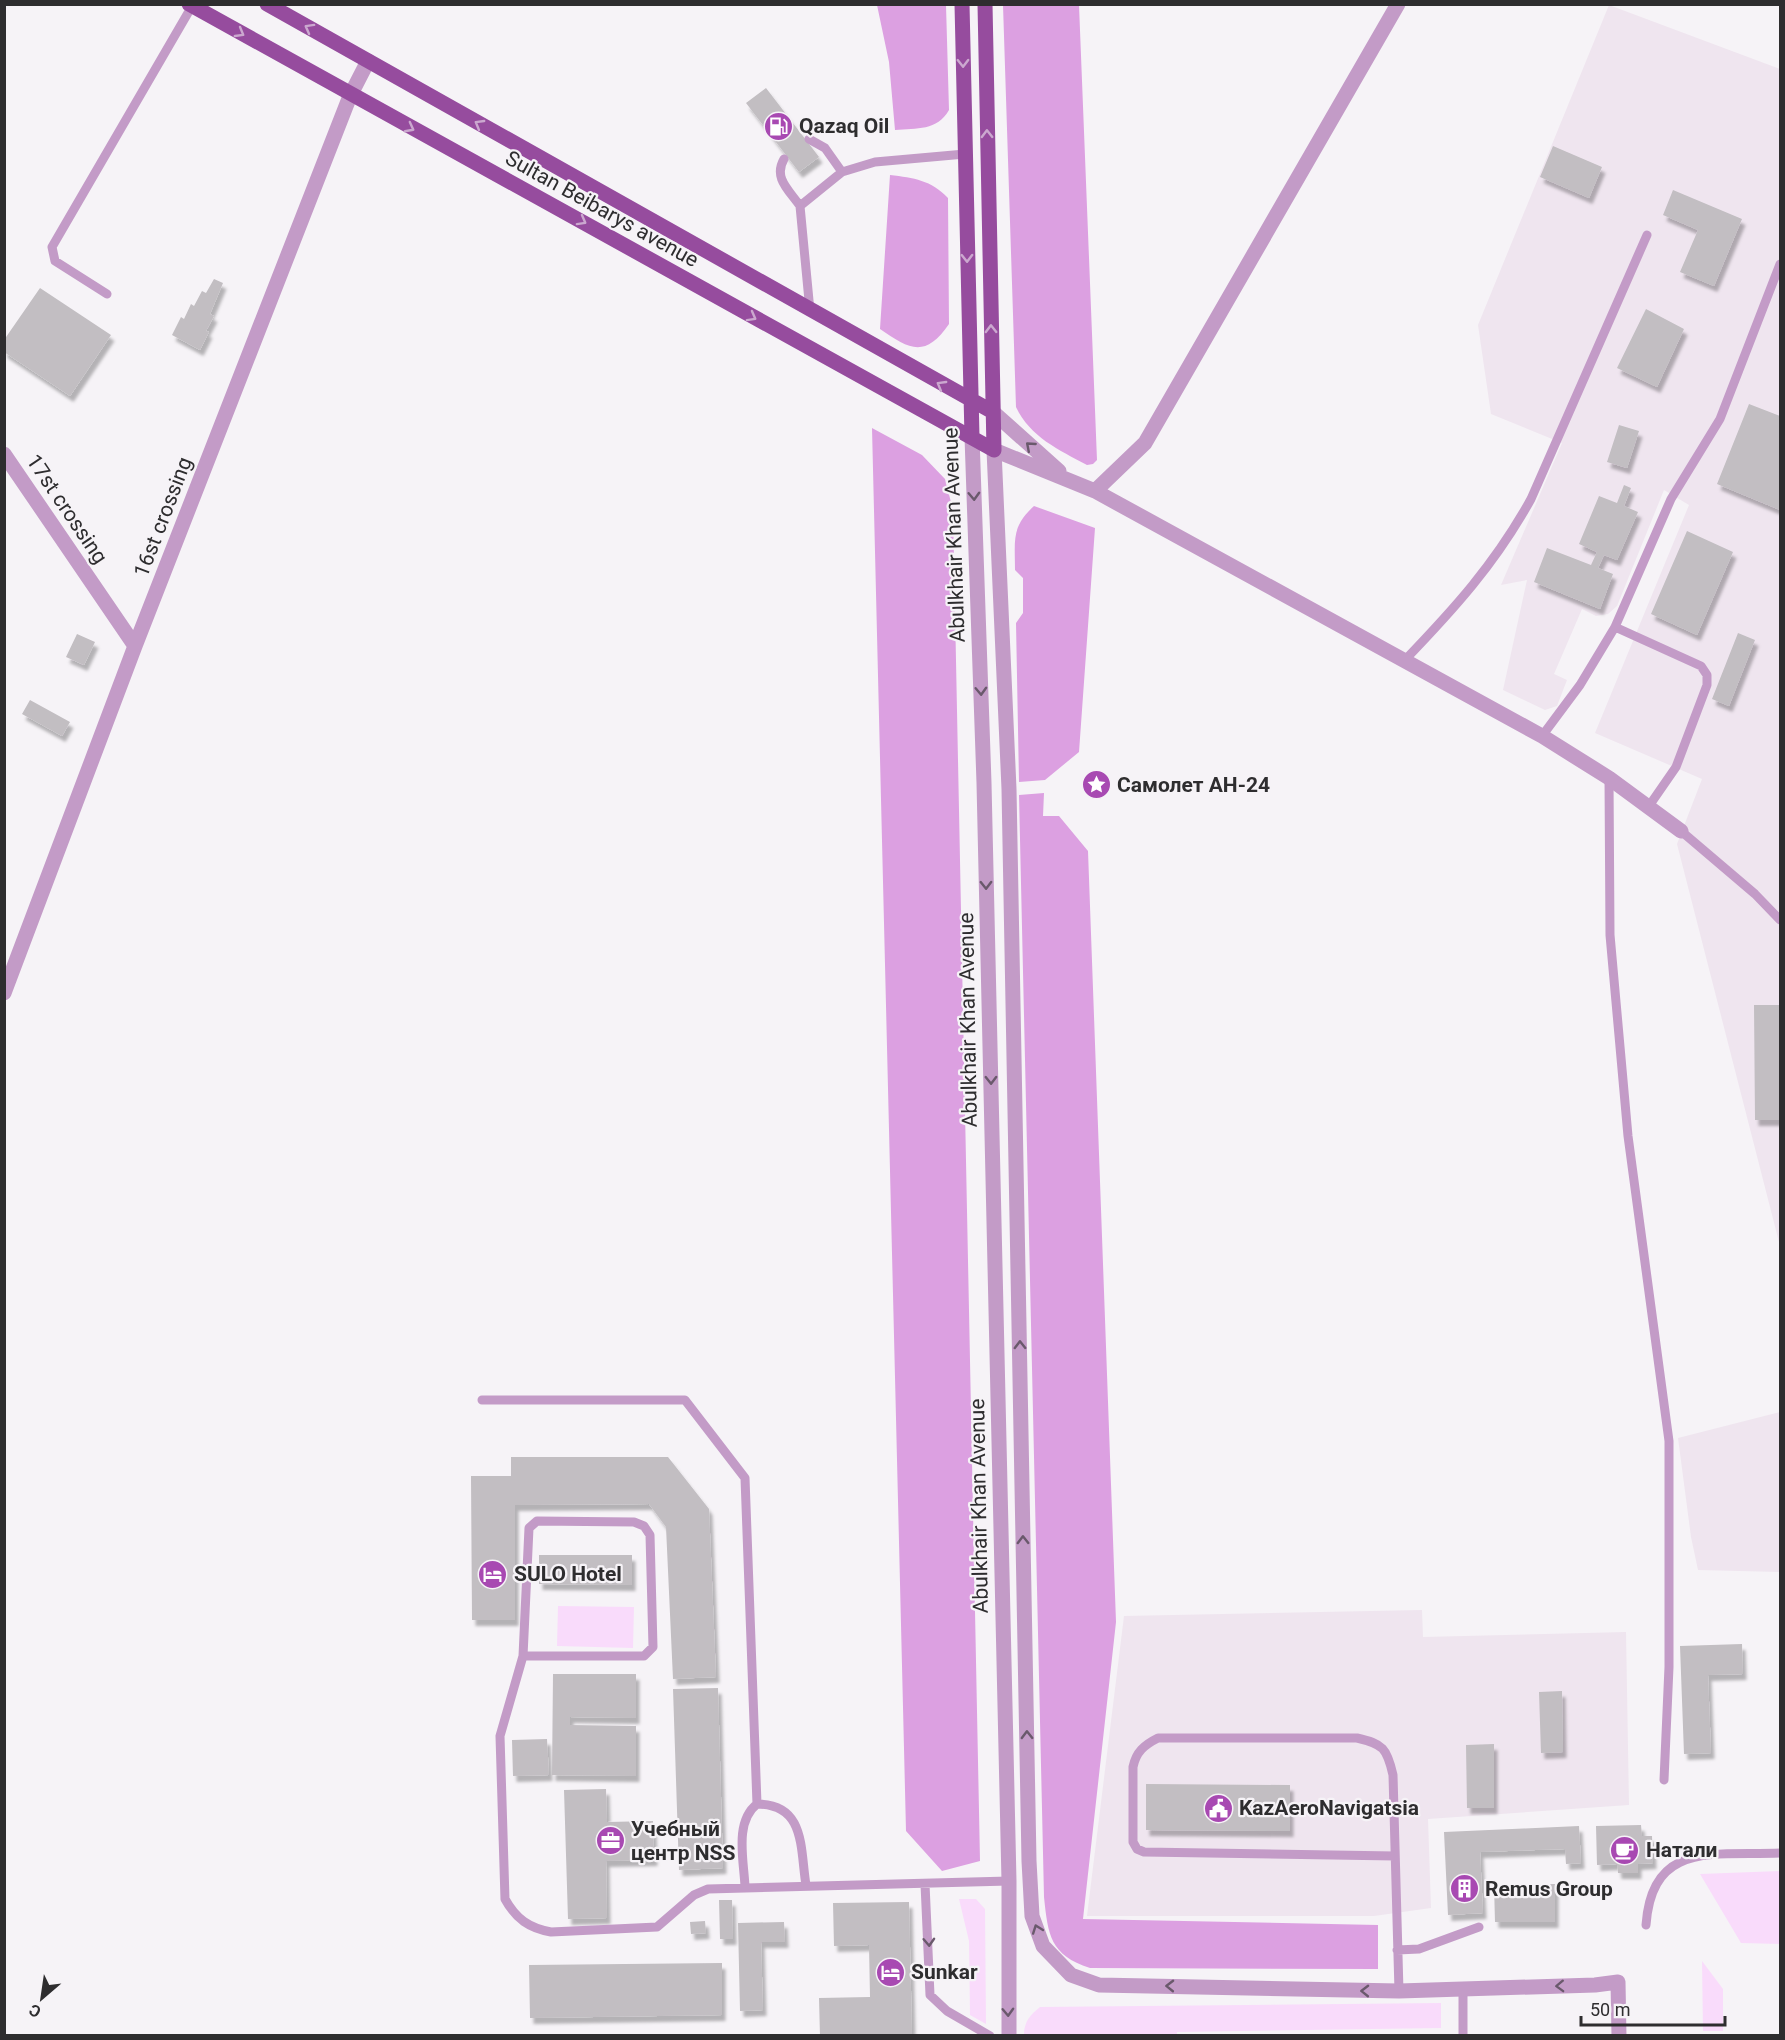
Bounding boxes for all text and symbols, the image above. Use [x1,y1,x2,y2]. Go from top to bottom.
one-way arrow [305,24,315,35]
one-way arrow [234,26,244,37]
one-way arrow [957,58,969,67]
fuel station icon: Qazaq Oil [762,110,794,142]
place label: Qazaq Oil [799,114,889,138]
one-way arrow [475,119,485,131]
one-way arrow [404,121,415,132]
one-way arrow [981,129,993,138]
street label: Sultan Beibarys avenue [501,146,703,272]
one-way arrow [576,214,586,225]
one-way arrow [961,253,974,262]
one-way arrow [746,310,756,321]
one-way arrow [985,324,997,333]
one-way arrow [937,381,947,392]
street label: Abulkhair Khan Avenue [938,427,970,643]
one-way arrow [1027,442,1037,453]
street label: 17st crossing [22,450,112,568]
street label: 16st crossing [129,454,197,580]
one-way arrow [967,491,980,500]
one-way arrow [974,686,987,695]
place icon: Самолет АН-24 [1080,769,1112,801]
place label: Самолет АН-24 [1117,773,1270,797]
one-way arrow [980,881,993,890]
street label: Abulkhair Khan Avenue [954,912,982,1128]
one-way arrow [985,1076,997,1085]
one-way arrow [1013,1341,1026,1350]
street label: Abulkhair Khan Avenue [965,1398,993,1614]
one-way arrow [1017,1536,1029,1545]
hotel icon: SULO Hotel [477,1558,509,1590]
place label: SULO Hotel [514,1562,622,1586]
one-way arrow [1021,1731,1033,1740]
public building icon: KazAeroNavigatsia [1202,1792,1234,1824]
place label: KazAeroNavigatsia [1239,1796,1419,1820]
place label: Учебный центр NSS [631,1817,735,1865]
office icon: Учебный центр NSS [594,1825,626,1857]
cafe icon: Натали [1609,1834,1641,1866]
place label: Натали [1646,1838,1718,1862]
building icon: Remus Group [1448,1873,1480,1905]
place label: Remus Group [1485,1877,1613,1901]
one-way arrow [1031,1924,1044,1935]
one-way arrow [922,1938,935,1947]
hotel icon: Sunkar [874,1956,906,1988]
place label: Sunkar [911,1960,978,1984]
north arrow [12,1968,72,2028]
one-way arrow [1165,1980,1174,1993]
one-way arrow [1555,1980,1564,1992]
one-way arrow [1360,1984,1369,1997]
scale bar [1581,1989,1725,2027]
text: 50 m [1590,1999,1630,2020]
text: С [26,2000,44,2022]
one-way arrow [1002,2008,1014,2017]

